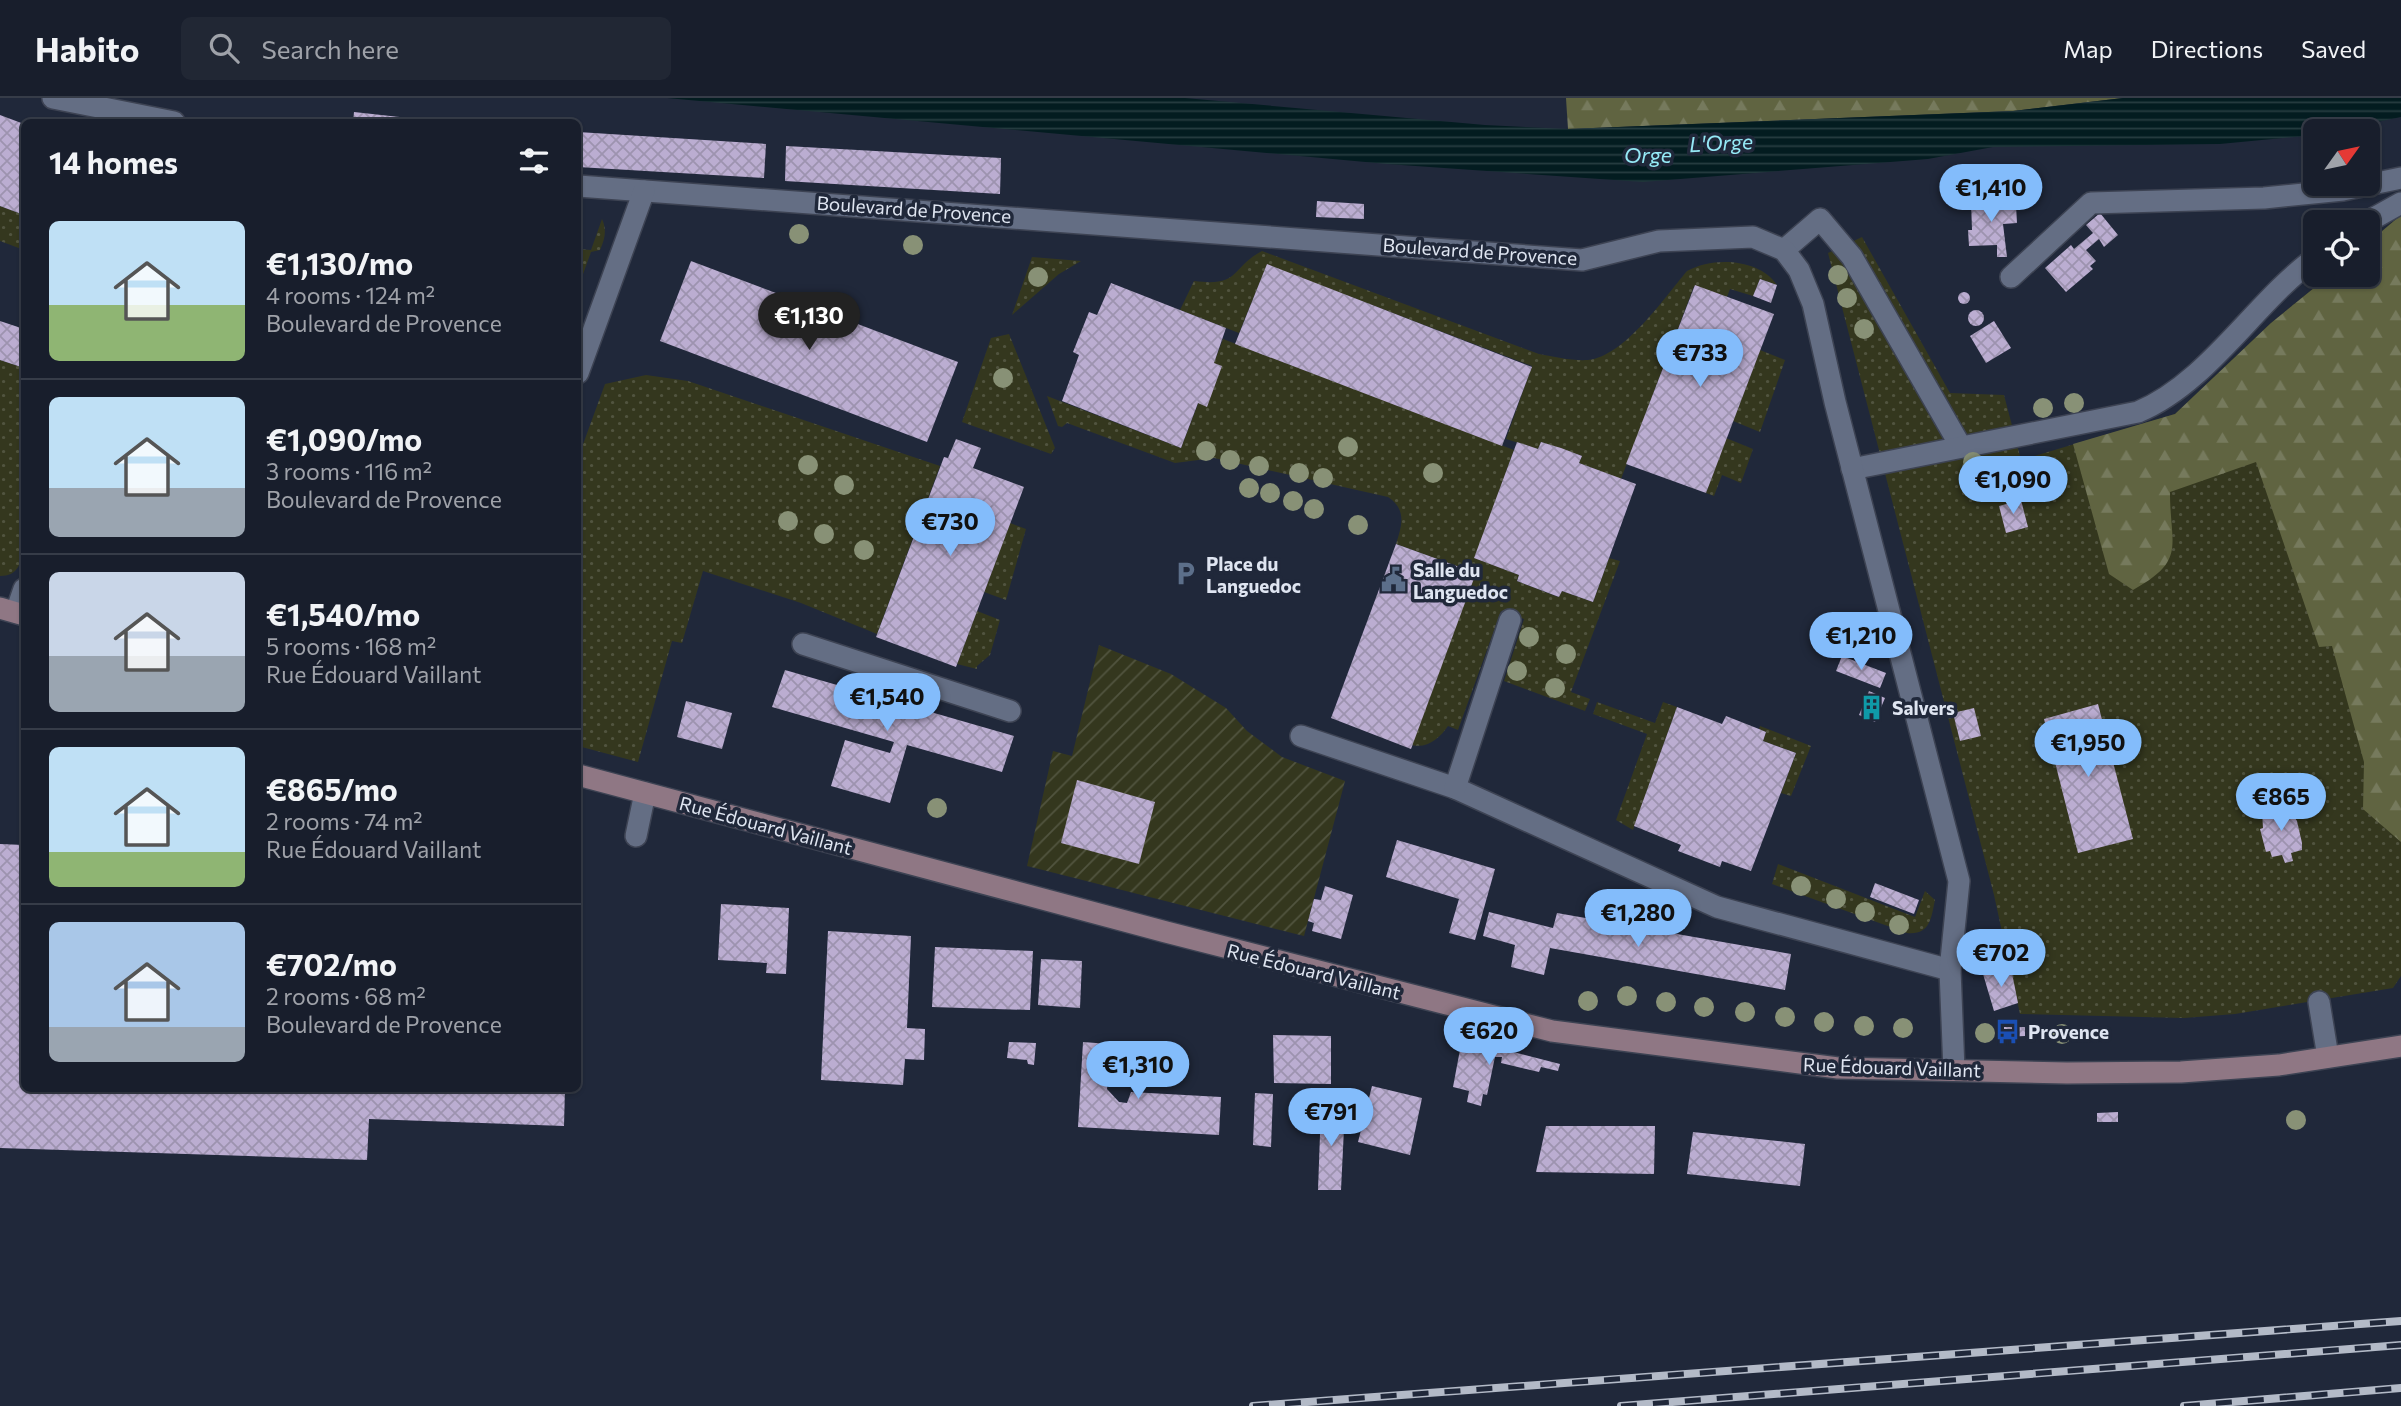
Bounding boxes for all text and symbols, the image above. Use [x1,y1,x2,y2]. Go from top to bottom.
search box [181,17,671,80]
text: Habito [35,28,139,69]
icon: search [205,29,243,67]
text: Search here [261,33,399,64]
text: Map [2063,34,2113,63]
text: Directions [2151,34,2263,63]
text: Saved [2301,34,2366,63]
north arrow [2303,119,2380,196]
map controls [2303,119,2380,287]
water label: L'Orge [1688,128,1754,156]
icon: filters [515,142,553,180]
water label: Orge [1624,142,1672,167]
text: 14 homes [49,143,178,180]
pin: €1,410 [1934,164,2048,224]
text: €1,410 [1955,173,2027,201]
street label: Boulevard de Provence [816,191,1012,227]
button: locate [2303,210,2380,287]
street label: Boulevard de Provence [1382,233,1578,269]
text: €1,130/mo [266,244,413,281]
icon: home [105,249,189,333]
text: 4 rooms · 124 m² [266,281,435,309]
pin: €1,130 [752,292,866,352]
text: €1,130 [774,301,844,329]
text: Boulevard de Provence [266,309,502,337]
pin: €733 [1659,330,1741,389]
text: €733 [1672,338,1728,366]
text: €1,090/mo [266,420,422,457]
icon: home [105,425,189,509]
pin: €1,090 [1956,456,2070,516]
text: 3 rooms · 116 m² [266,457,432,485]
text: €1,090 [1975,465,2051,493]
text: Boulevard de Provence [266,485,502,513]
pin: €730 [909,498,991,558]
text: €730 [921,507,979,535]
place label: Place du Languedoc [1206,552,1301,597]
place label: Salle du Languedoc [1413,558,1508,603]
parking icon: Place du Languedoc [1172,560,1200,588]
public building icon: Salle du Languedoc [1379,566,1407,594]
text: €1,540/mo [266,595,420,632]
icon: home [105,600,189,684]
pin: €1,210 [1804,612,1918,672]
text: €1,210 [1825,621,1897,649]
text: 5 rooms · 168 m² [266,632,436,660]
text: Rue Édouard Vaillant [266,660,482,688]
pin: €1,540 [830,674,944,733]
text: €1,540 [849,682,925,710]
building icon: Salvers [1858,693,1886,721]
place label: Salvers [1892,696,1955,719]
pin: €1,950 [2031,720,2145,779]
text: €1,950 [2051,728,2125,756]
text: €865/mo [266,770,398,807]
pin: €865 [2240,774,2322,833]
icon: home [105,775,189,859]
text: €865 [2252,782,2310,810]
street label: Rue Édouard Vaillant [677,791,855,859]
text: 2 rooms · 74 m² [266,807,422,835]
text: Rue Édouard Vaillant [266,835,482,863]
pin: €1,280 [1581,890,1695,949]
text: €1,280 [1601,898,1675,926]
pin: €702 [1960,930,2042,989]
street label: Rue Édouard Vaillant [1225,938,1403,1004]
text: €702 [1973,938,2029,966]
text: €702/mo [266,945,397,982]
icon: home [105,950,189,1034]
text: 2 rooms · 68 m² [266,982,426,1010]
pin: €620 [1448,1007,1530,1067]
text: Boulevard de Provence [266,1010,502,1038]
text: €620 [1460,1016,1518,1044]
bus stop icon: Provence [1994,1017,2022,1045]
place label: Provence [2028,1020,2109,1043]
pin: €1,310 [1081,1042,1195,1101]
text: €1,310 [1102,1050,1174,1078]
street label: Rue Édouard Vaillant [1803,1052,1982,1082]
pin: €791 [1290,1088,1372,1148]
text: €791 [1304,1097,1358,1125]

